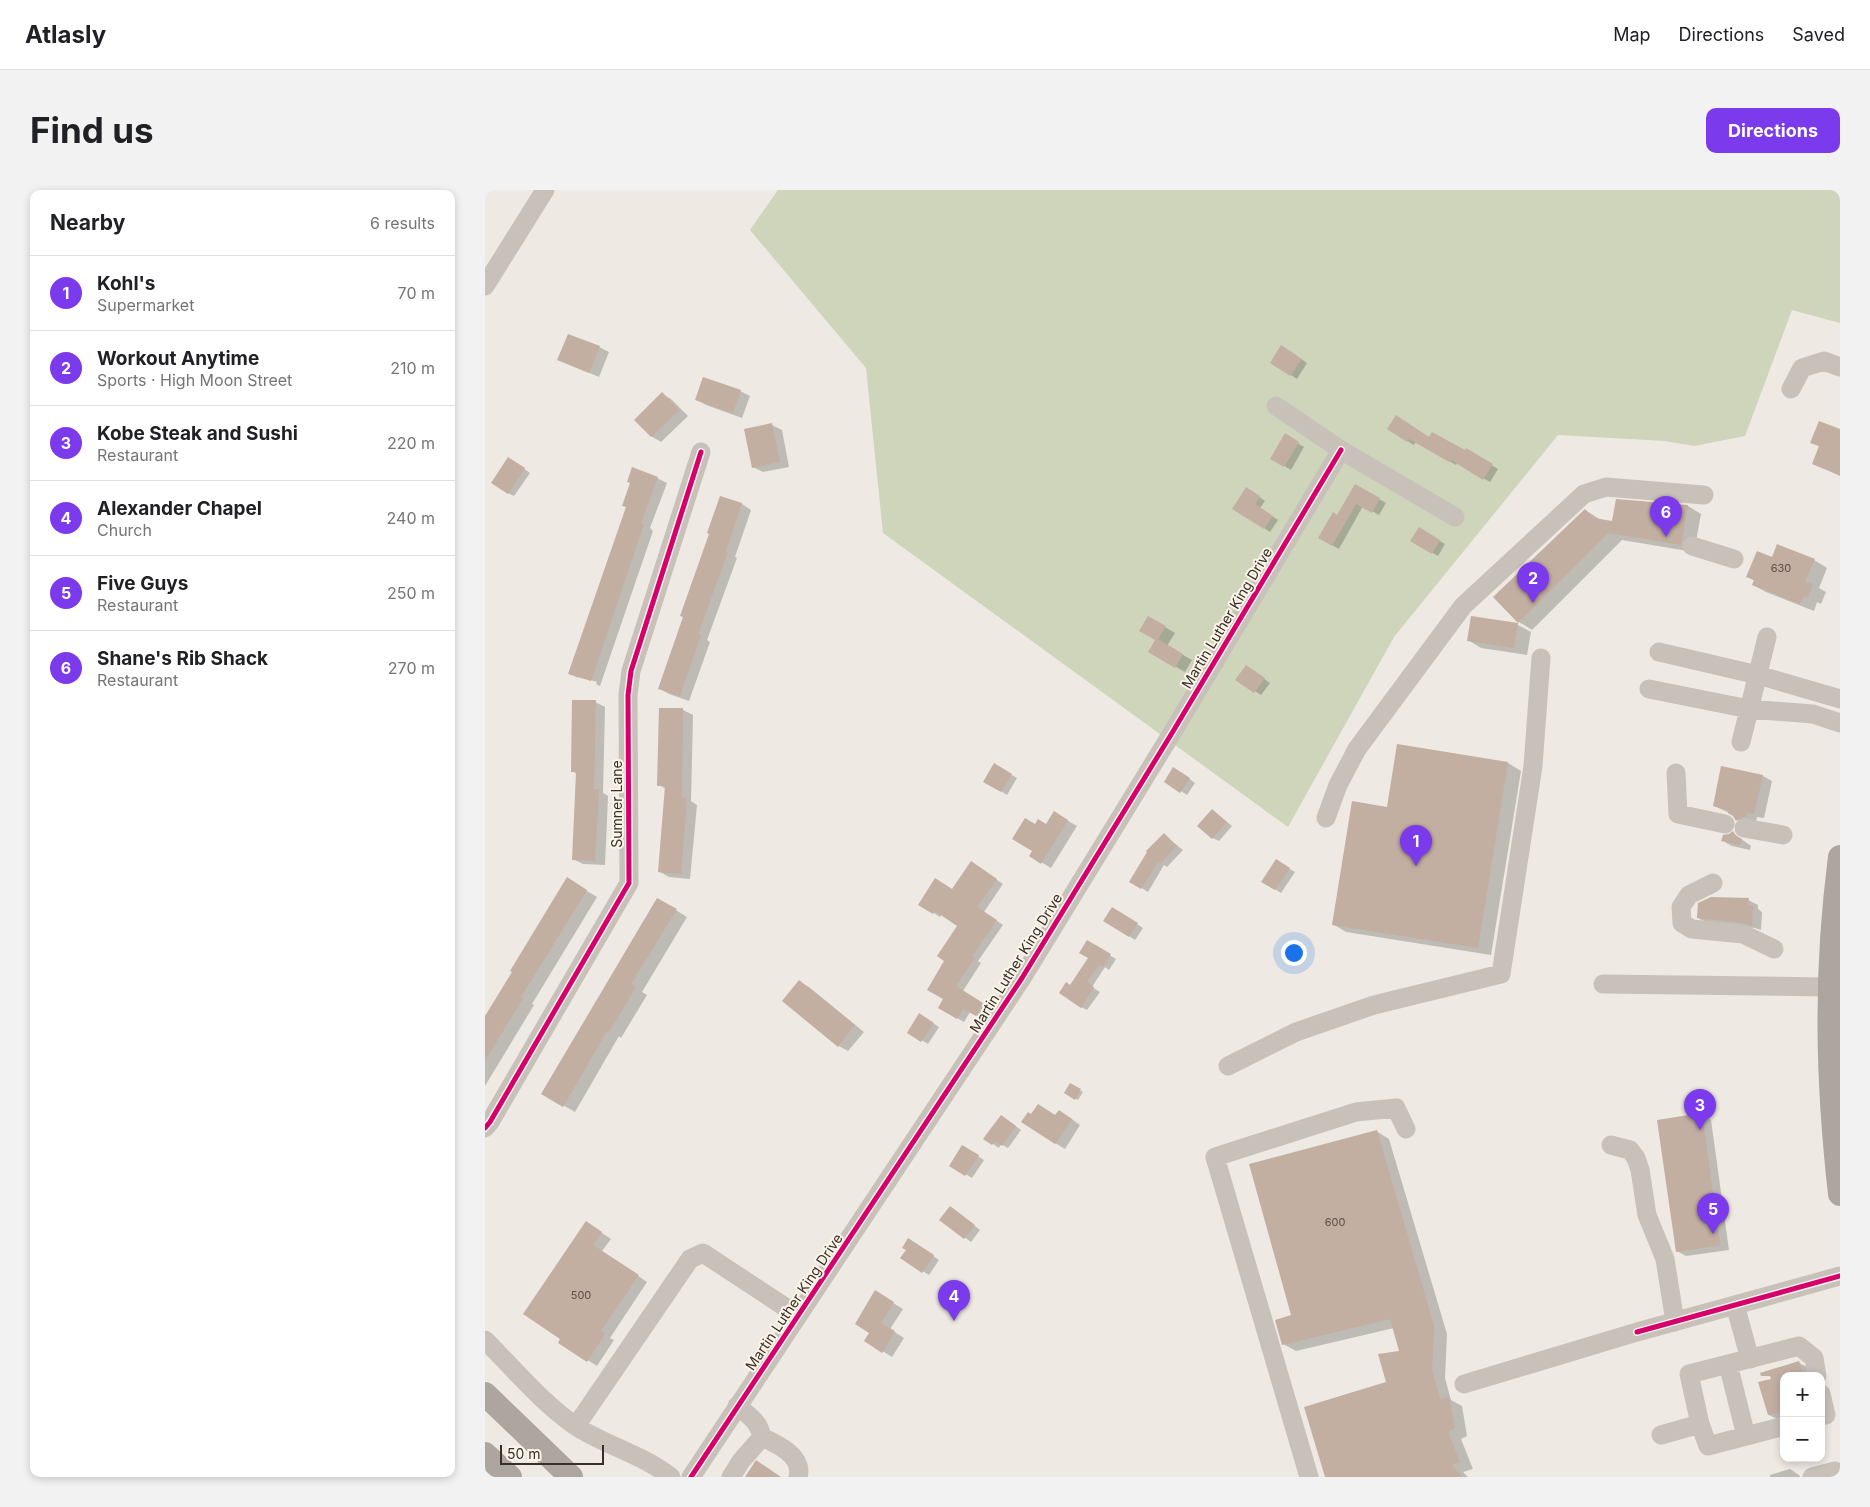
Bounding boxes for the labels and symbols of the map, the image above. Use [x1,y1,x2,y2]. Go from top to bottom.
pin: 6 [1650,496,1682,537]
street label: Martin Luther King Drive [1178,544,1275,691]
house number: 630 [1771,561,1791,575]
pin: 2 [1517,562,1549,603]
street label: Sumner Lane [608,760,625,848]
pin: 1 [1400,825,1432,866]
street label: Martin Luther King Drive [966,890,1065,1036]
your location [1281,940,1307,966]
pin: 3 [1684,1089,1716,1130]
pin: 5 [1697,1193,1729,1234]
house number: 600 [1325,1215,1345,1229]
street label: Martin Luther King Drive [741,1230,846,1373]
pin: 4 [938,1280,970,1321]
house number: 500 [571,1288,591,1302]
scale bar [500,1442,604,1465]

